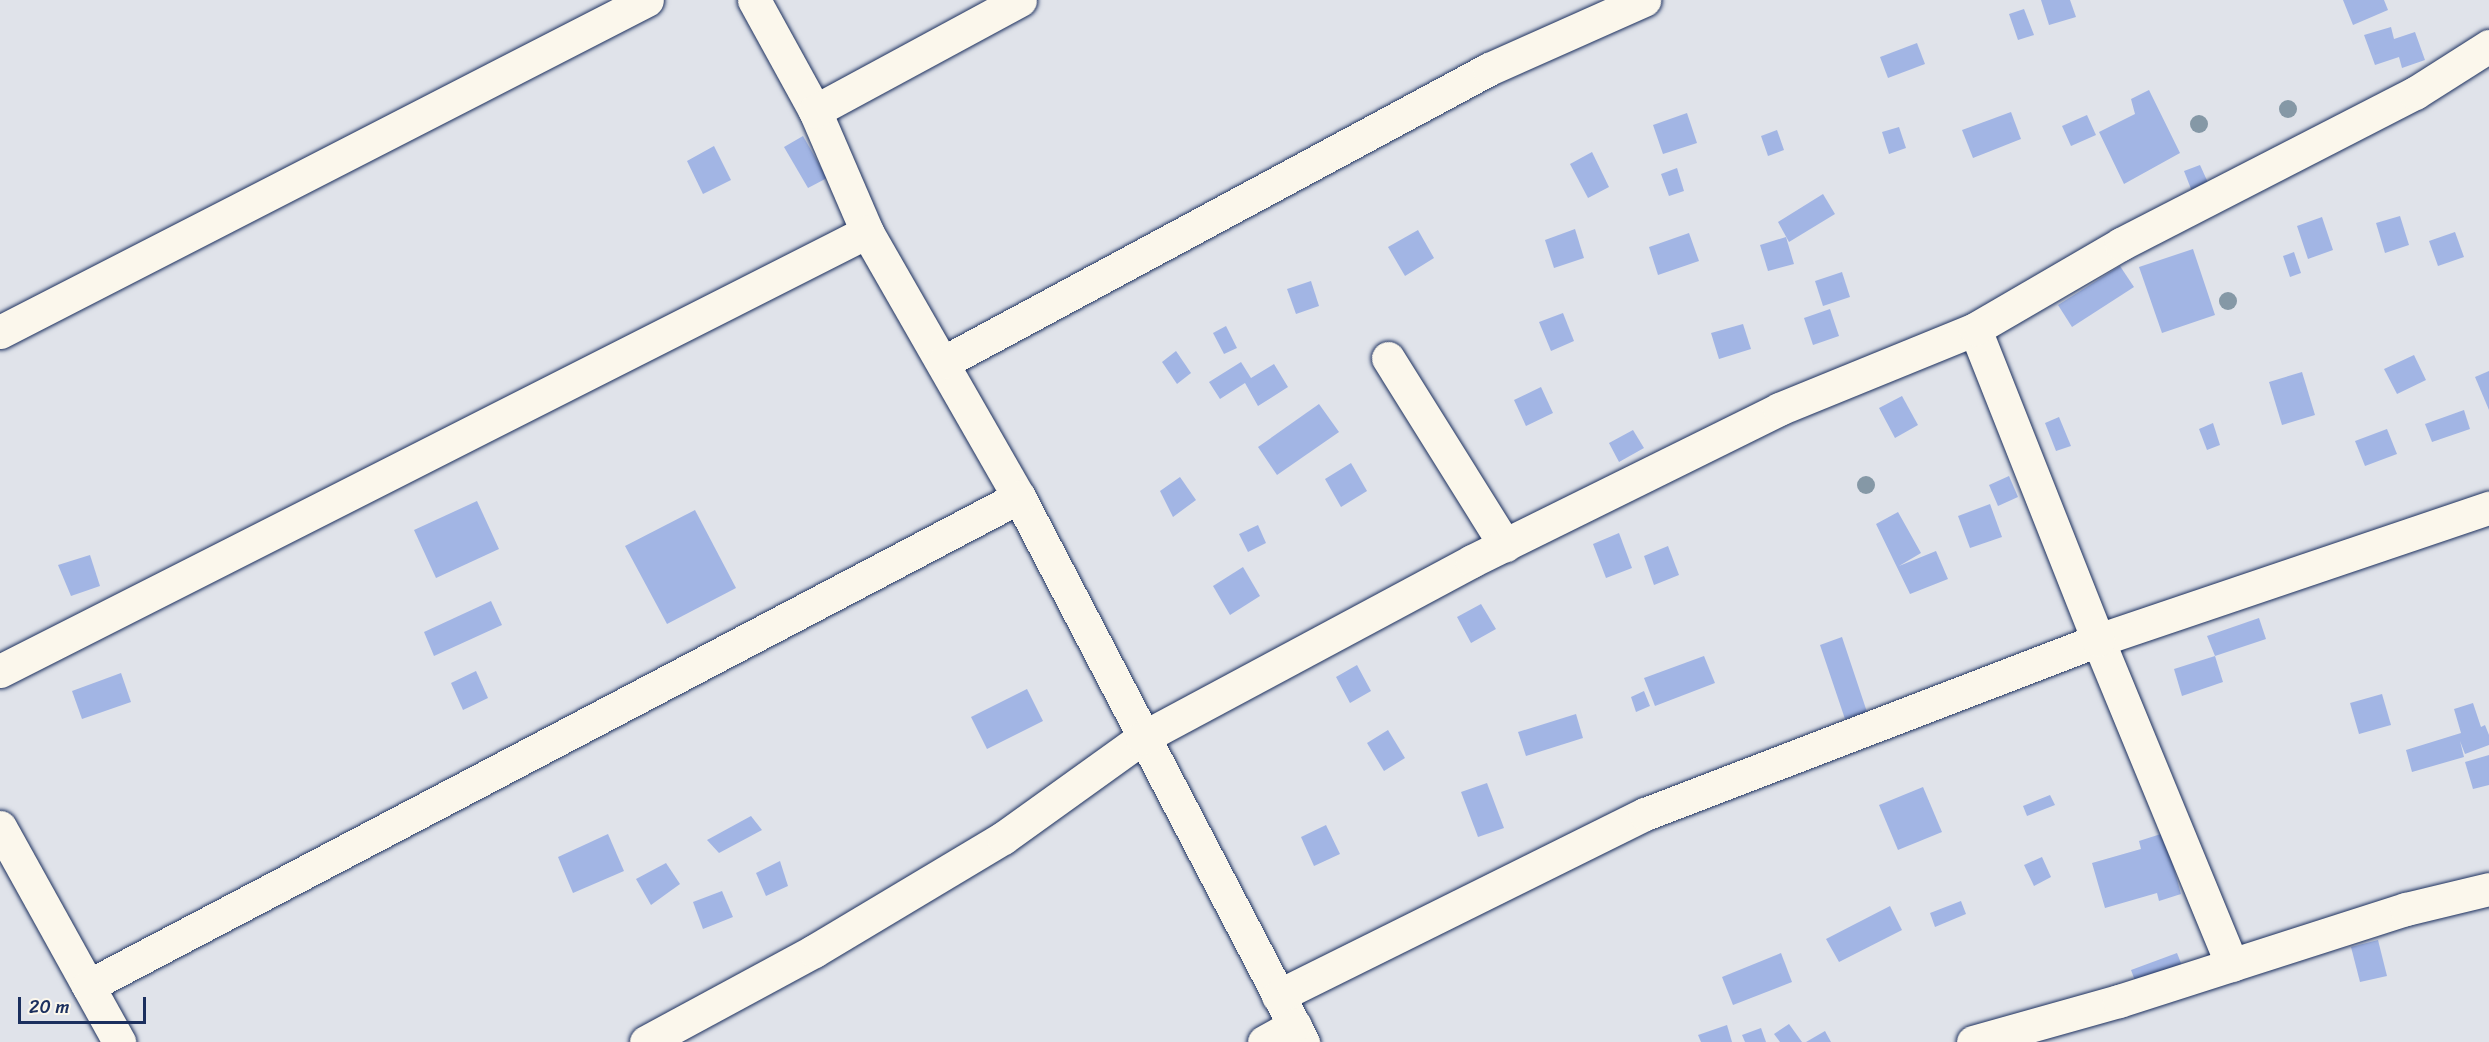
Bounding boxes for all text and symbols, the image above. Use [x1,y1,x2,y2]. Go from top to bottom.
scale bar [21,985,148,1023]
text: 20 m [29,991,69,1023]

